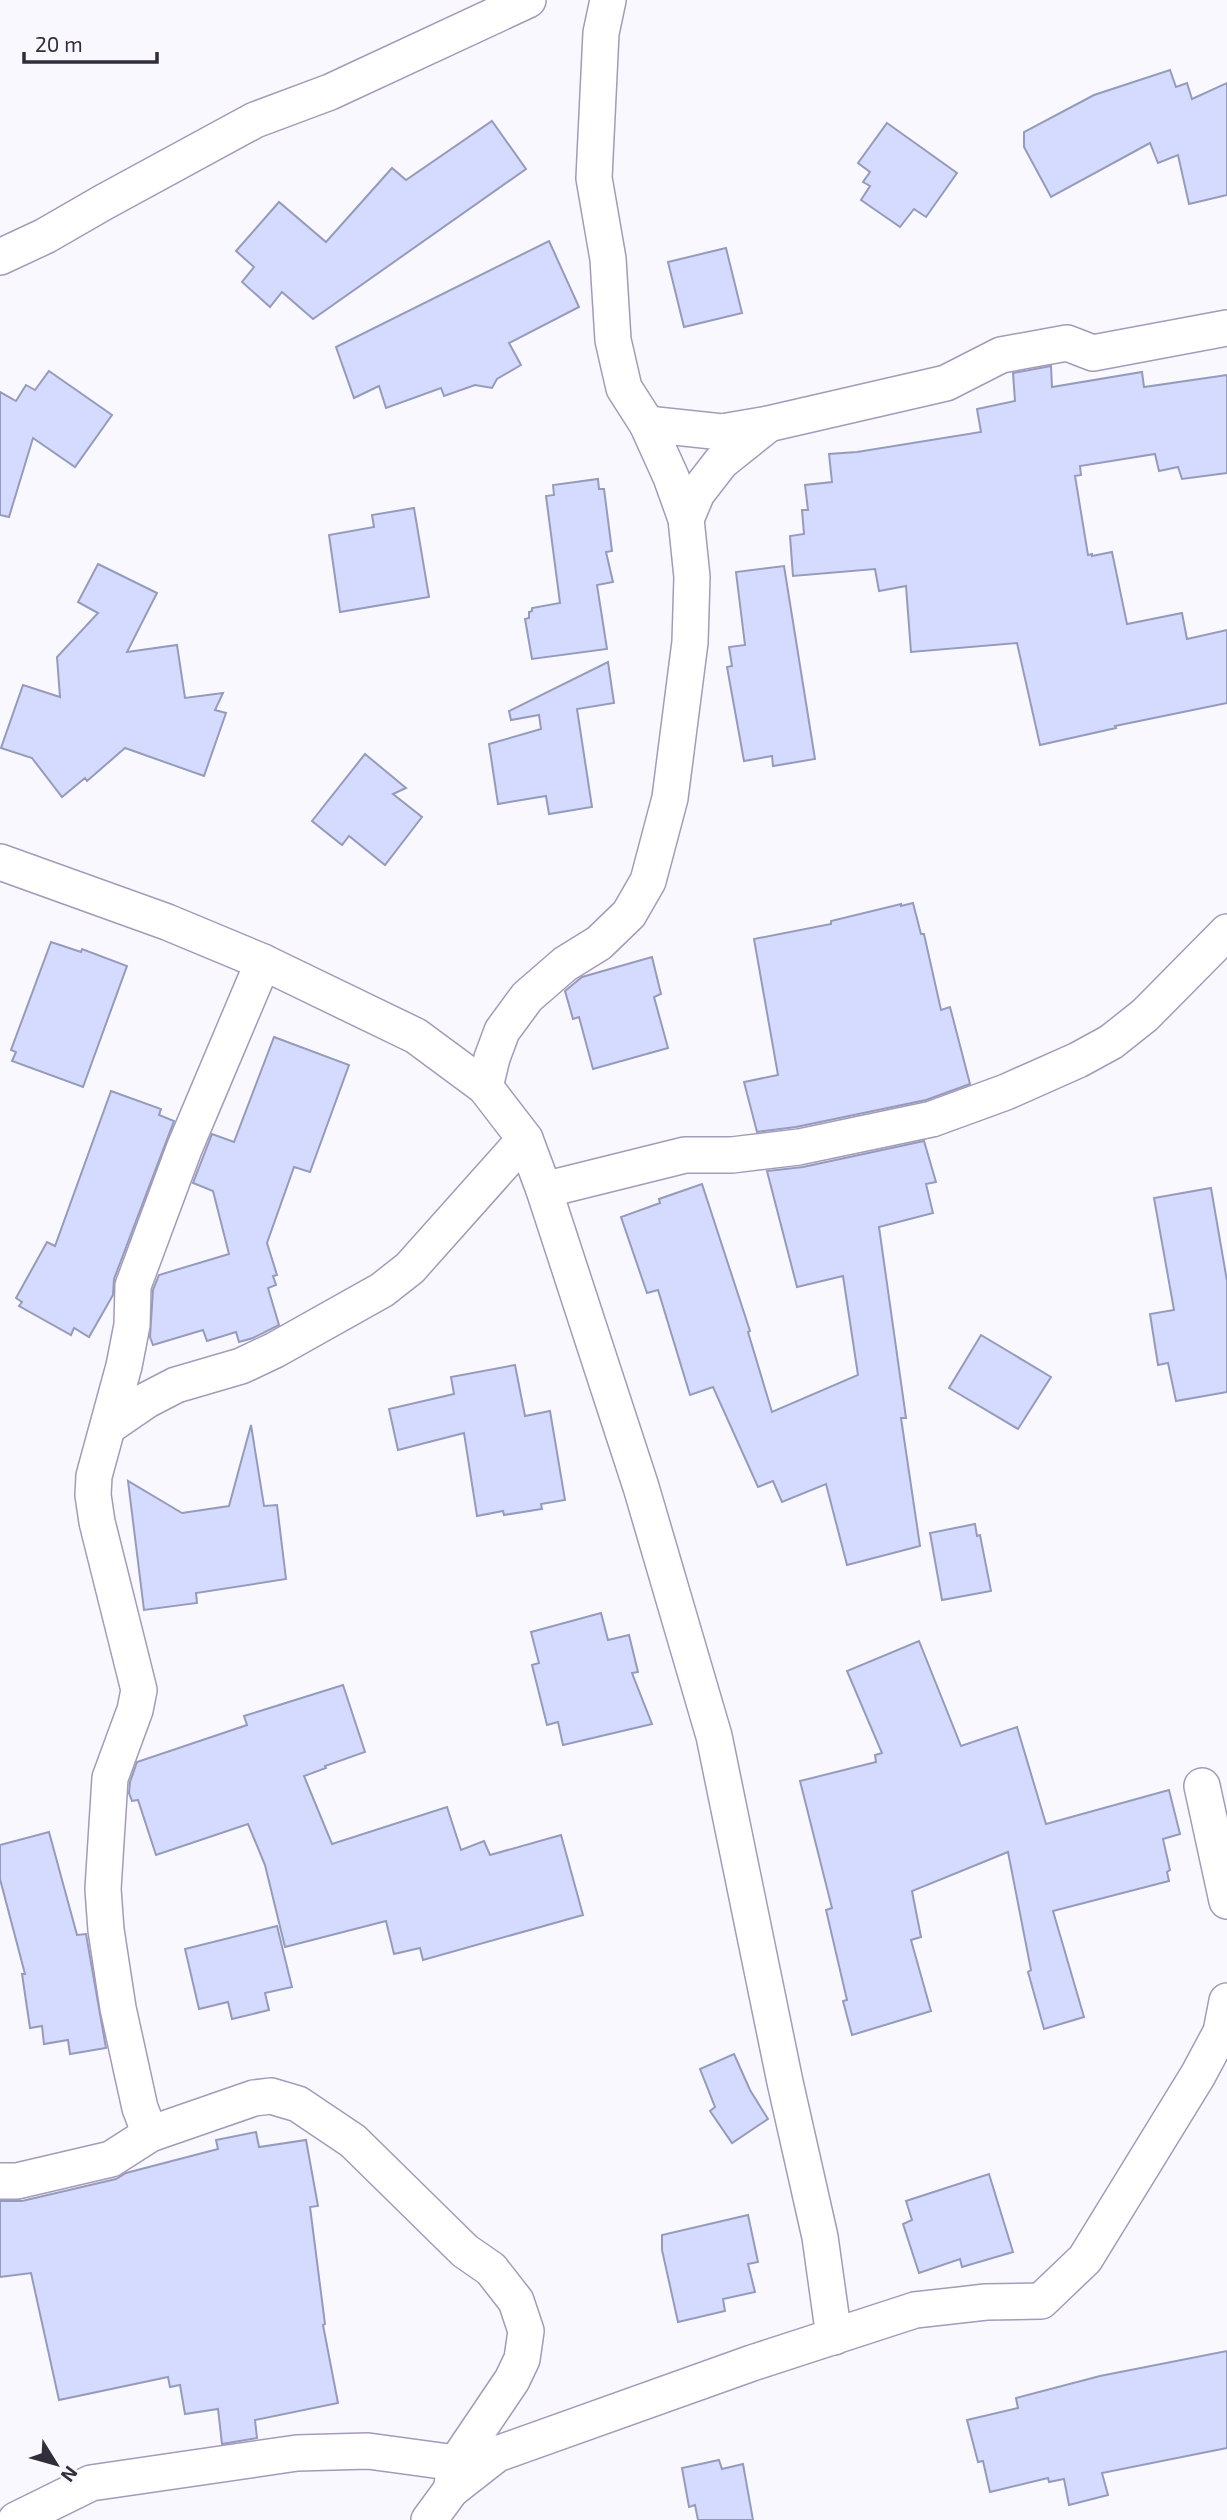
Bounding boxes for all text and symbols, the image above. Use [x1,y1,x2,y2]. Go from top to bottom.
scale bar [24,21,158,65]
text: 20 m [35,31,83,56]
north arrow [21,2429,91,2499]
text: N [57,2462,83,2487]

